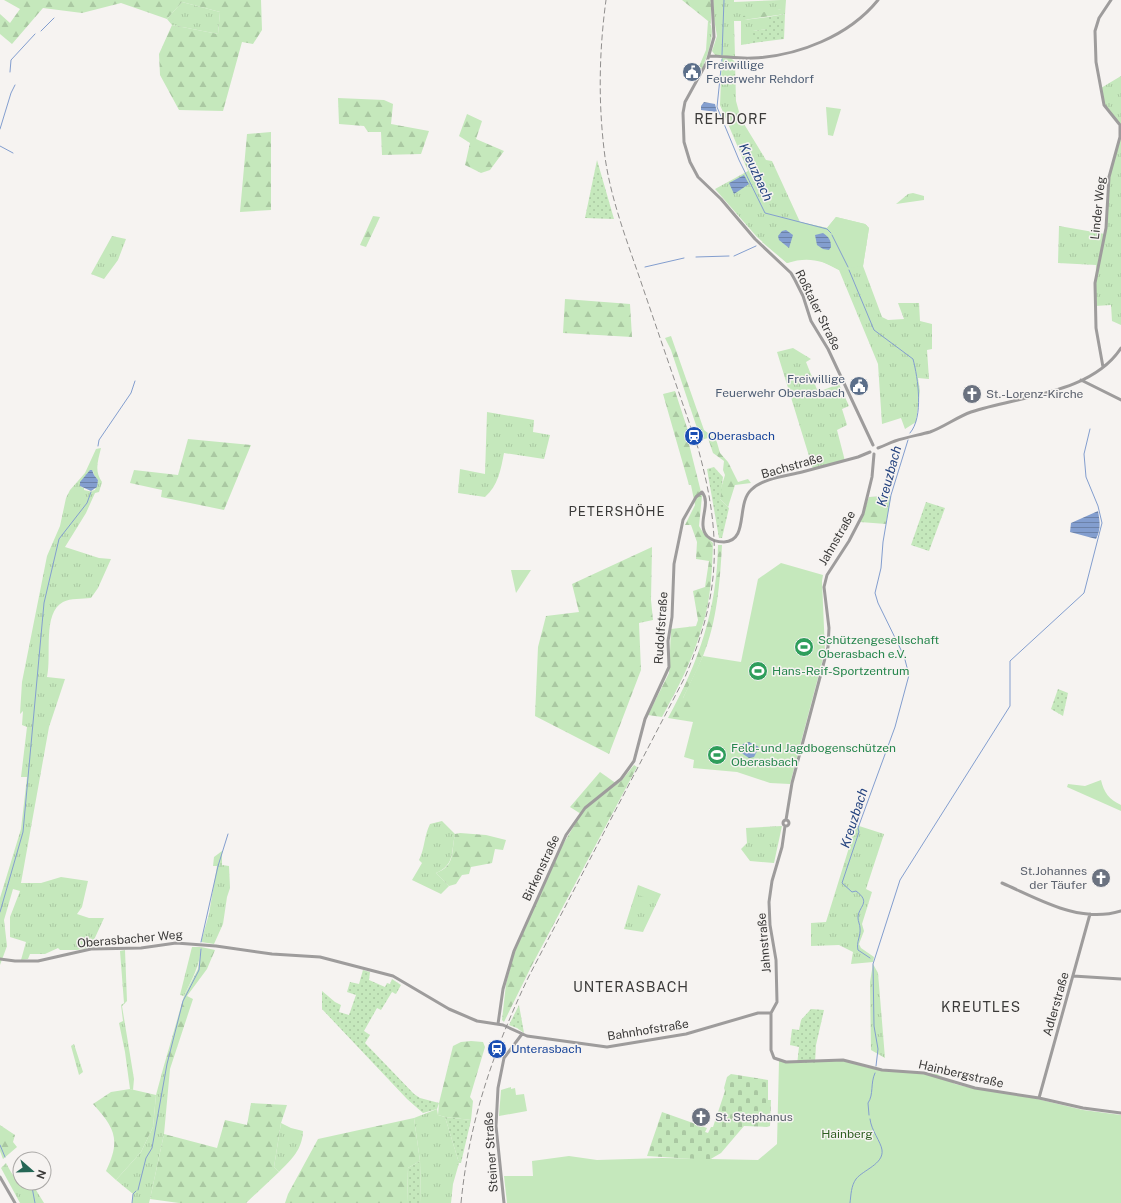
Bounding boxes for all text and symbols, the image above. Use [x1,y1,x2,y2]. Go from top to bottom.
place label: Freiwillige Feuerwehr Rehdorf [706,58,814,86]
public building icon: Freiwillige Feuerwehr Rehdorf [681,61,703,83]
district label: REHDORF [694,111,768,127]
water label: Kreuzbach [736,141,776,203]
street label: Linder Weg [1088,176,1108,240]
street label: Roßtaler Straße [792,267,844,353]
place label: Freiwillige Feuerwehr Oberasbach [715,372,845,400]
public building icon: Freiwillige Feuerwehr Oberasbach [848,375,870,397]
church icon: St.-Lorenz-Kirche [961,383,983,405]
place label: St.-Lorenz-Kirche [986,387,1084,401]
station icon: Oberasbach [683,425,705,447]
place label: Oberasbach [708,429,775,443]
water label: Kreuzbach [874,444,904,508]
street label: Bachstraße [760,450,825,481]
district label: PETERSHÖHE [568,504,666,519]
street label: Jahnstraße [816,508,858,568]
street label: Rudolfstraße [651,591,671,665]
place label: Schützengesellschaft Oberasbach e.V. [818,633,940,661]
sports icon: Schützengesellschaft Oberasbach e.V. [793,636,815,658]
sports icon: Hans-Reif-Sportzentrum [747,660,769,682]
place label: Hans-Reif-Sportzentrum [772,664,909,678]
place label: Feld- und Jagdbogenschützen Oberasbach [731,741,896,769]
sports icon: Feld- und Jagdbogenschützen Oberasbach [706,744,728,766]
water label: Kreuzbach [837,786,871,850]
street label: Birkenstraße [520,832,563,903]
place label: St.Johannes der Täufer [1020,864,1087,892]
church icon: St.Johannes der Täufer [1090,867,1112,889]
street label: Jahnstraße [754,912,774,974]
street label: Oberasbacher Weg [77,927,183,951]
street label: Adlerstraße [1040,970,1072,1038]
district label: UNTERASBACH [573,979,689,995]
district label: KREUTLES [941,999,1021,1015]
street label: Bahnhofstraße [606,1017,690,1043]
station icon: Unterasbach [486,1038,508,1060]
place label: Unterasbach [511,1042,582,1056]
street label: Hainbergstraße [917,1057,1005,1091]
church icon: St. Stephanus [690,1106,712,1128]
place label: St. Stephanus [715,1110,793,1124]
street label: Steiner Straße [481,1111,501,1193]
park label: Hainberg [821,1127,873,1141]
north arrow [12,1151,52,1191]
text: N [34,1168,49,1181]

